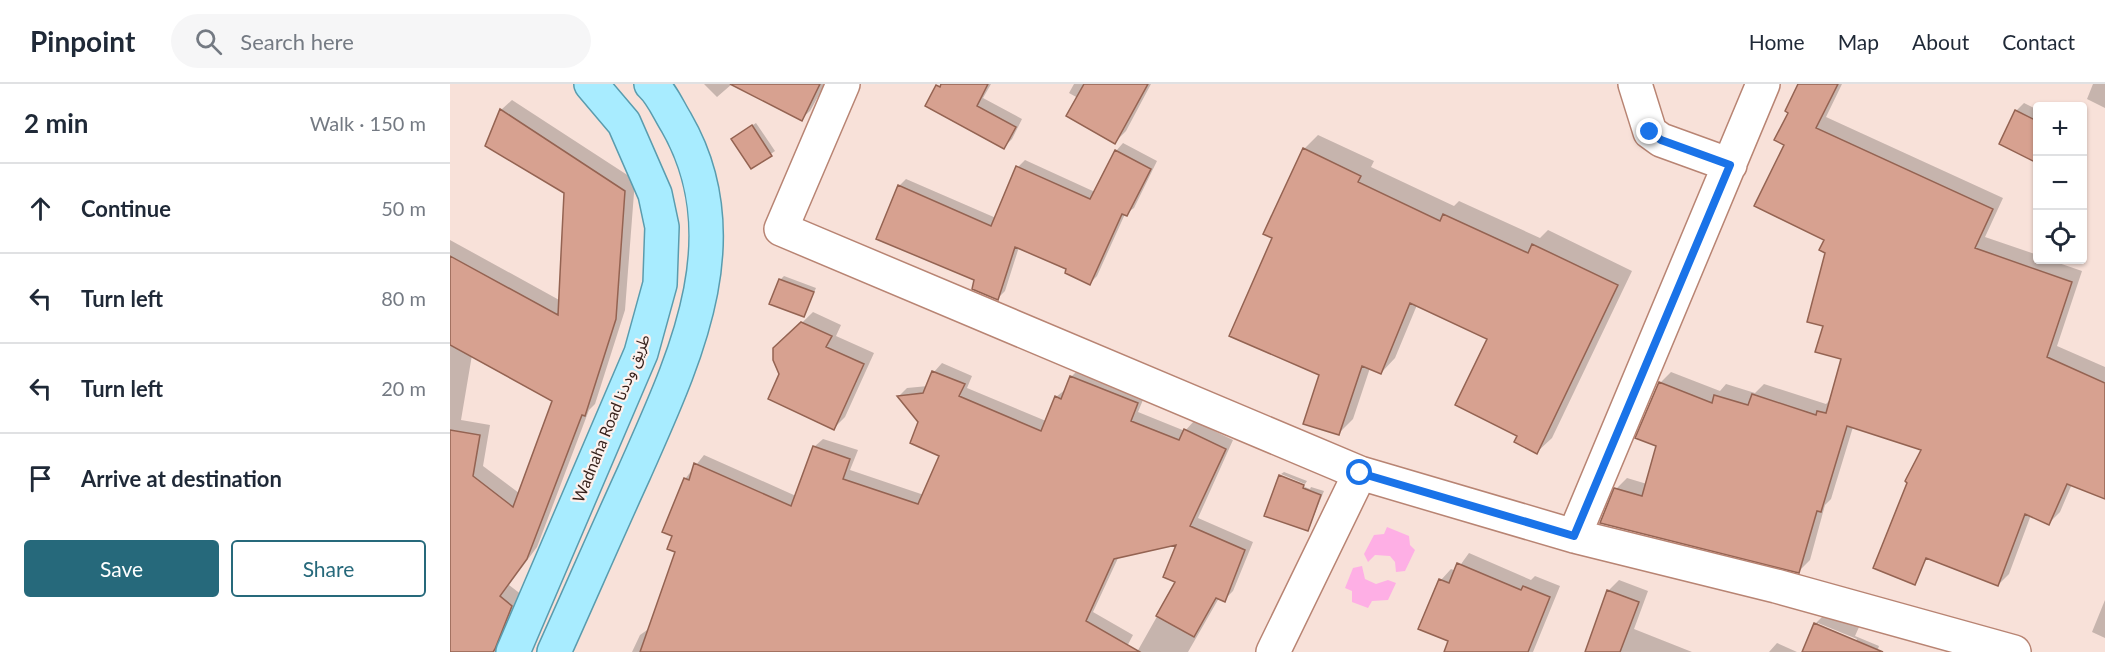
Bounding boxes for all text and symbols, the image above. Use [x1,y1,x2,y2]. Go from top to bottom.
search box [171,14,591,68]
text: Pinpoint [30,24,135,58]
icon: search [192,25,225,58]
text: Search here [240,28,354,55]
text: Home [1749,29,1805,54]
text: Map [1838,29,1879,54]
text: About [1912,29,1969,54]
text: Contact [2002,29,2075,54]
map controls [2033,102,2087,264]
button: + [2033,102,2087,156]
text: 2 min [24,107,88,139]
text: Walk · 150 m [310,111,426,135]
route end [1636,118,1662,144]
button: − [2033,156,2087,210]
icon: ahead [24,192,57,225]
text: Continue [81,195,171,222]
text: 50 m [381,196,426,220]
button: locate [2033,210,2087,264]
icon: left [24,282,57,315]
text: Turn left [81,285,163,312]
text: 80 m [381,286,426,310]
street label: Wadnaha Road طريق وددنا [568,331,655,506]
icon: left [24,372,57,405]
text: Turn left [81,375,163,402]
text: 20 m [381,376,426,400]
route start [1346,459,1372,485]
icon: arrive [24,462,57,495]
text: Arrive at destination [81,465,282,492]
button: Save [24,540,219,597]
button: Share [231,540,426,597]

